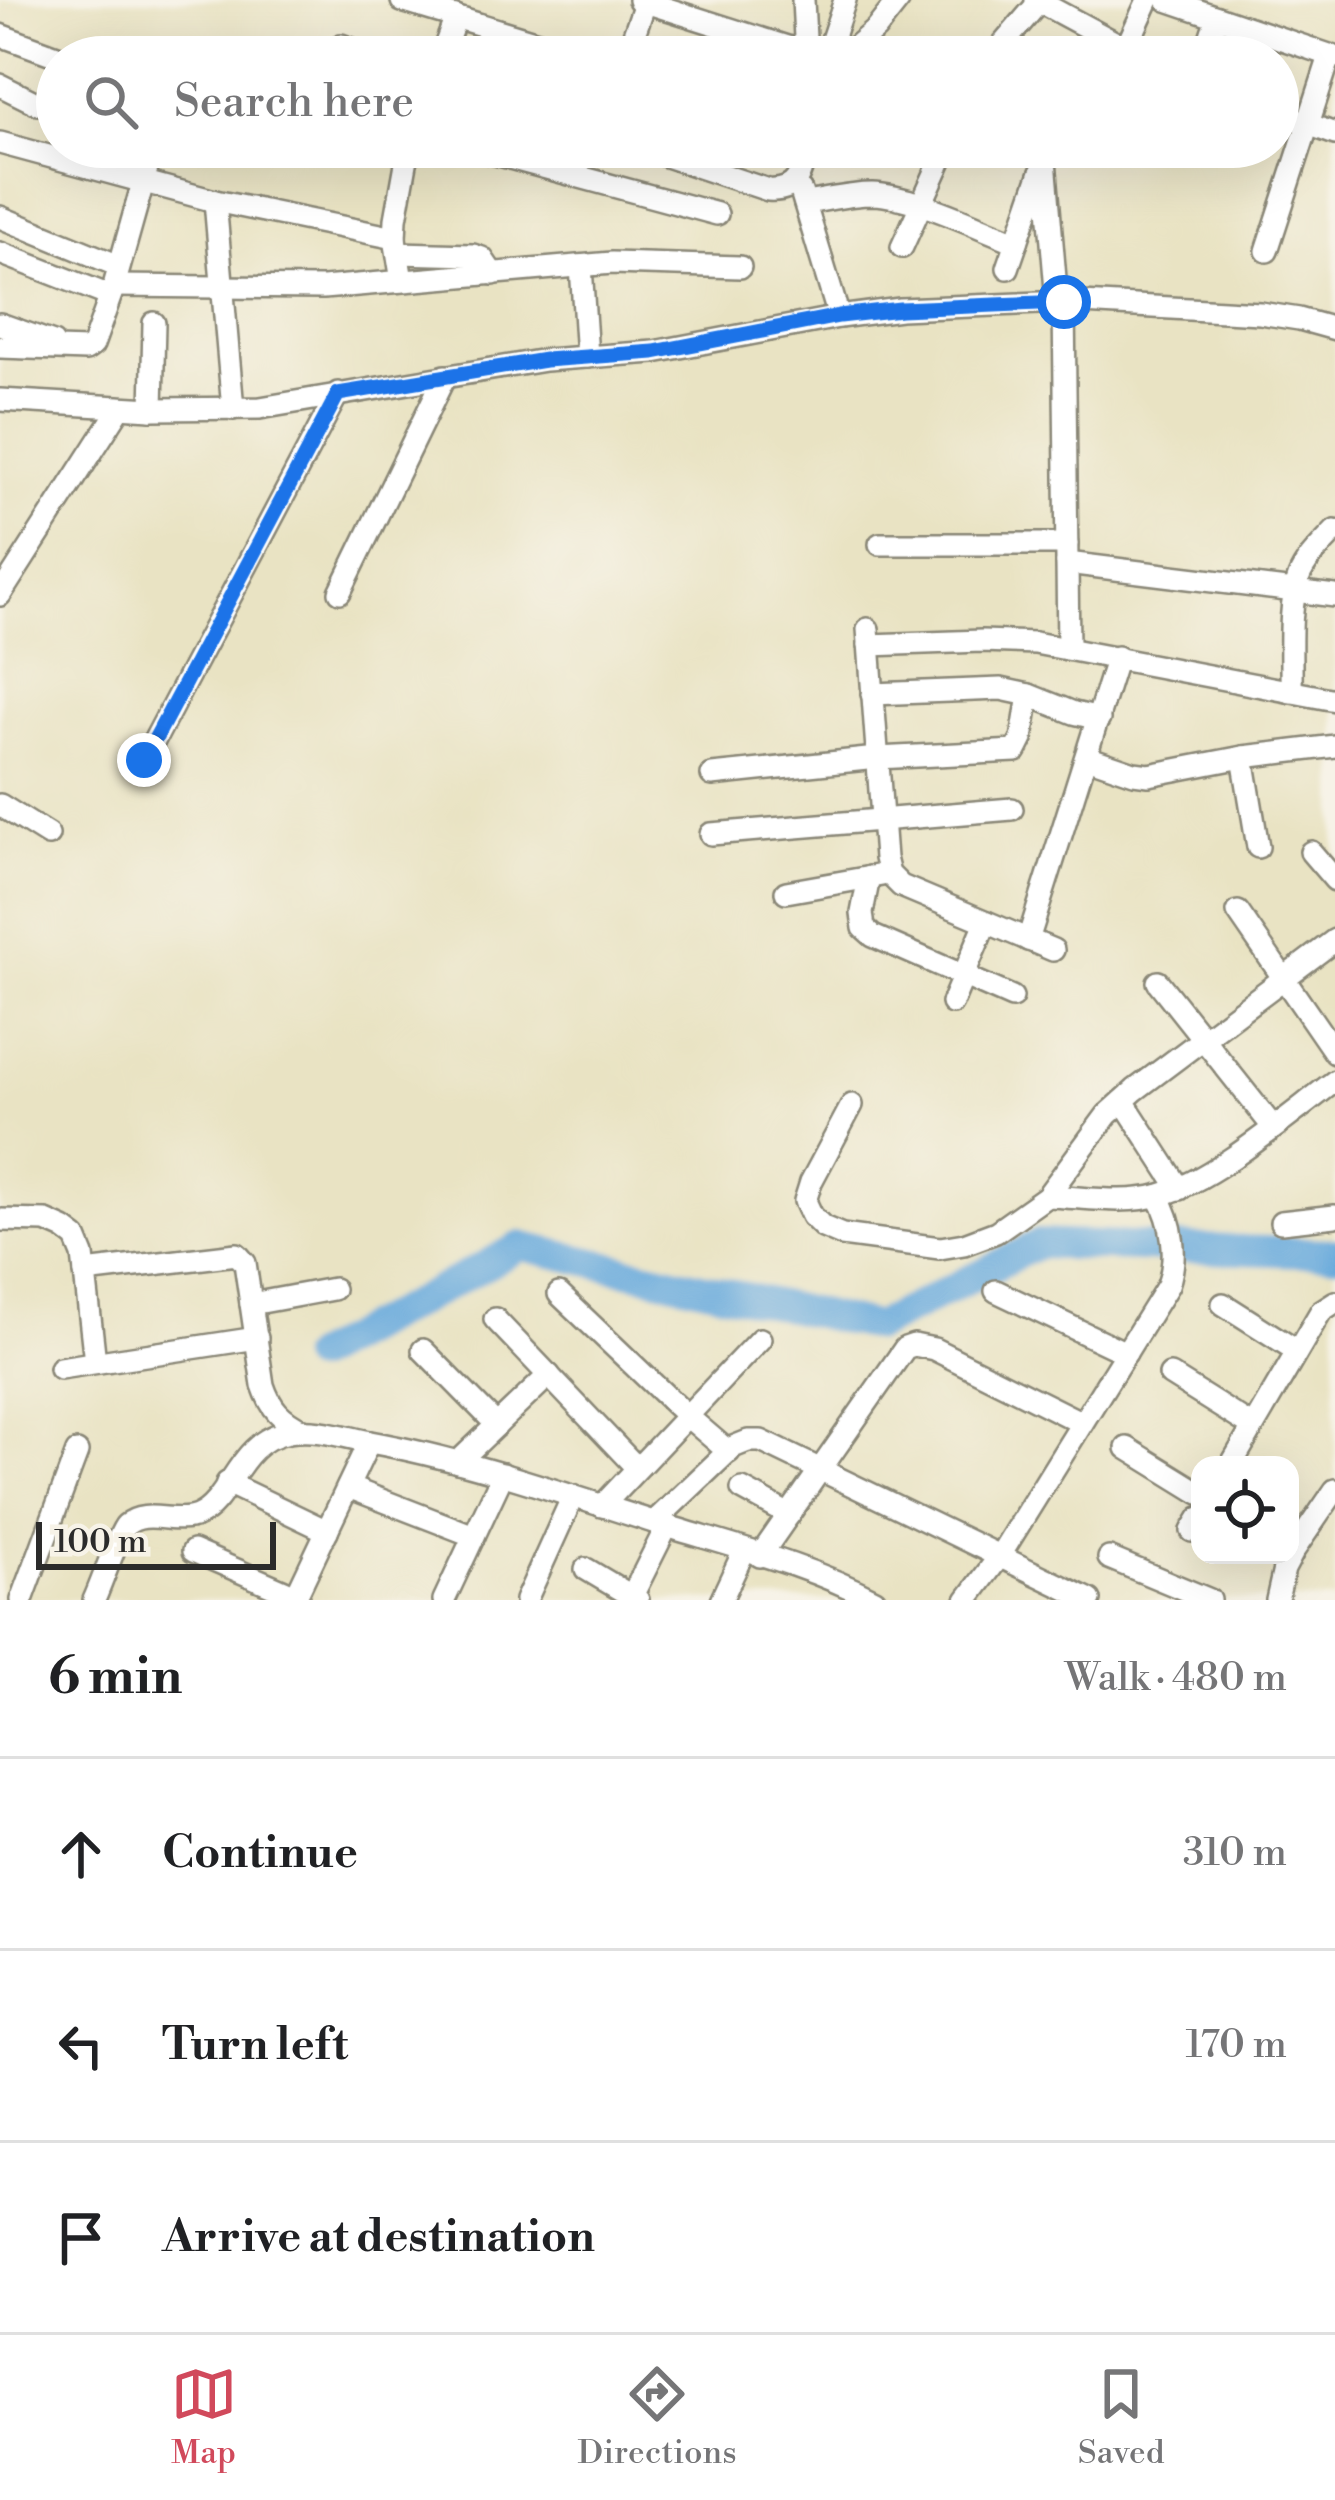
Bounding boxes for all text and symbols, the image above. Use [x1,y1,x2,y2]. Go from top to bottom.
search box [36,36,1299,168]
icon: search [78,69,144,135]
text: Search here [174,74,414,131]
route start [1037,275,1091,329]
route end [117,733,171,787]
map controls [1191,1456,1299,1564]
button: locate [1191,1456,1299,1564]
scale bar [36,1516,276,1569]
text: 100 m [54,1522,147,1563]
text: 6 min [48,1646,182,1710]
text: Walk · 480 m [1065,1654,1287,1703]
icon: ahead [48,1821,114,1887]
text: Continue [162,1825,358,1882]
text: 310 m [1183,1829,1287,1878]
icon: left [48,2013,114,2079]
text: Turn left [162,2017,348,2074]
text: 170 m [1185,2021,1287,2070]
icon: arrive [48,2205,114,2271]
text: Arrive at destination [162,2209,595,2266]
tab: Map [171,2361,237,2474]
tab: Directions [578,2361,737,2474]
tab: Saved [1078,2361,1164,2474]

